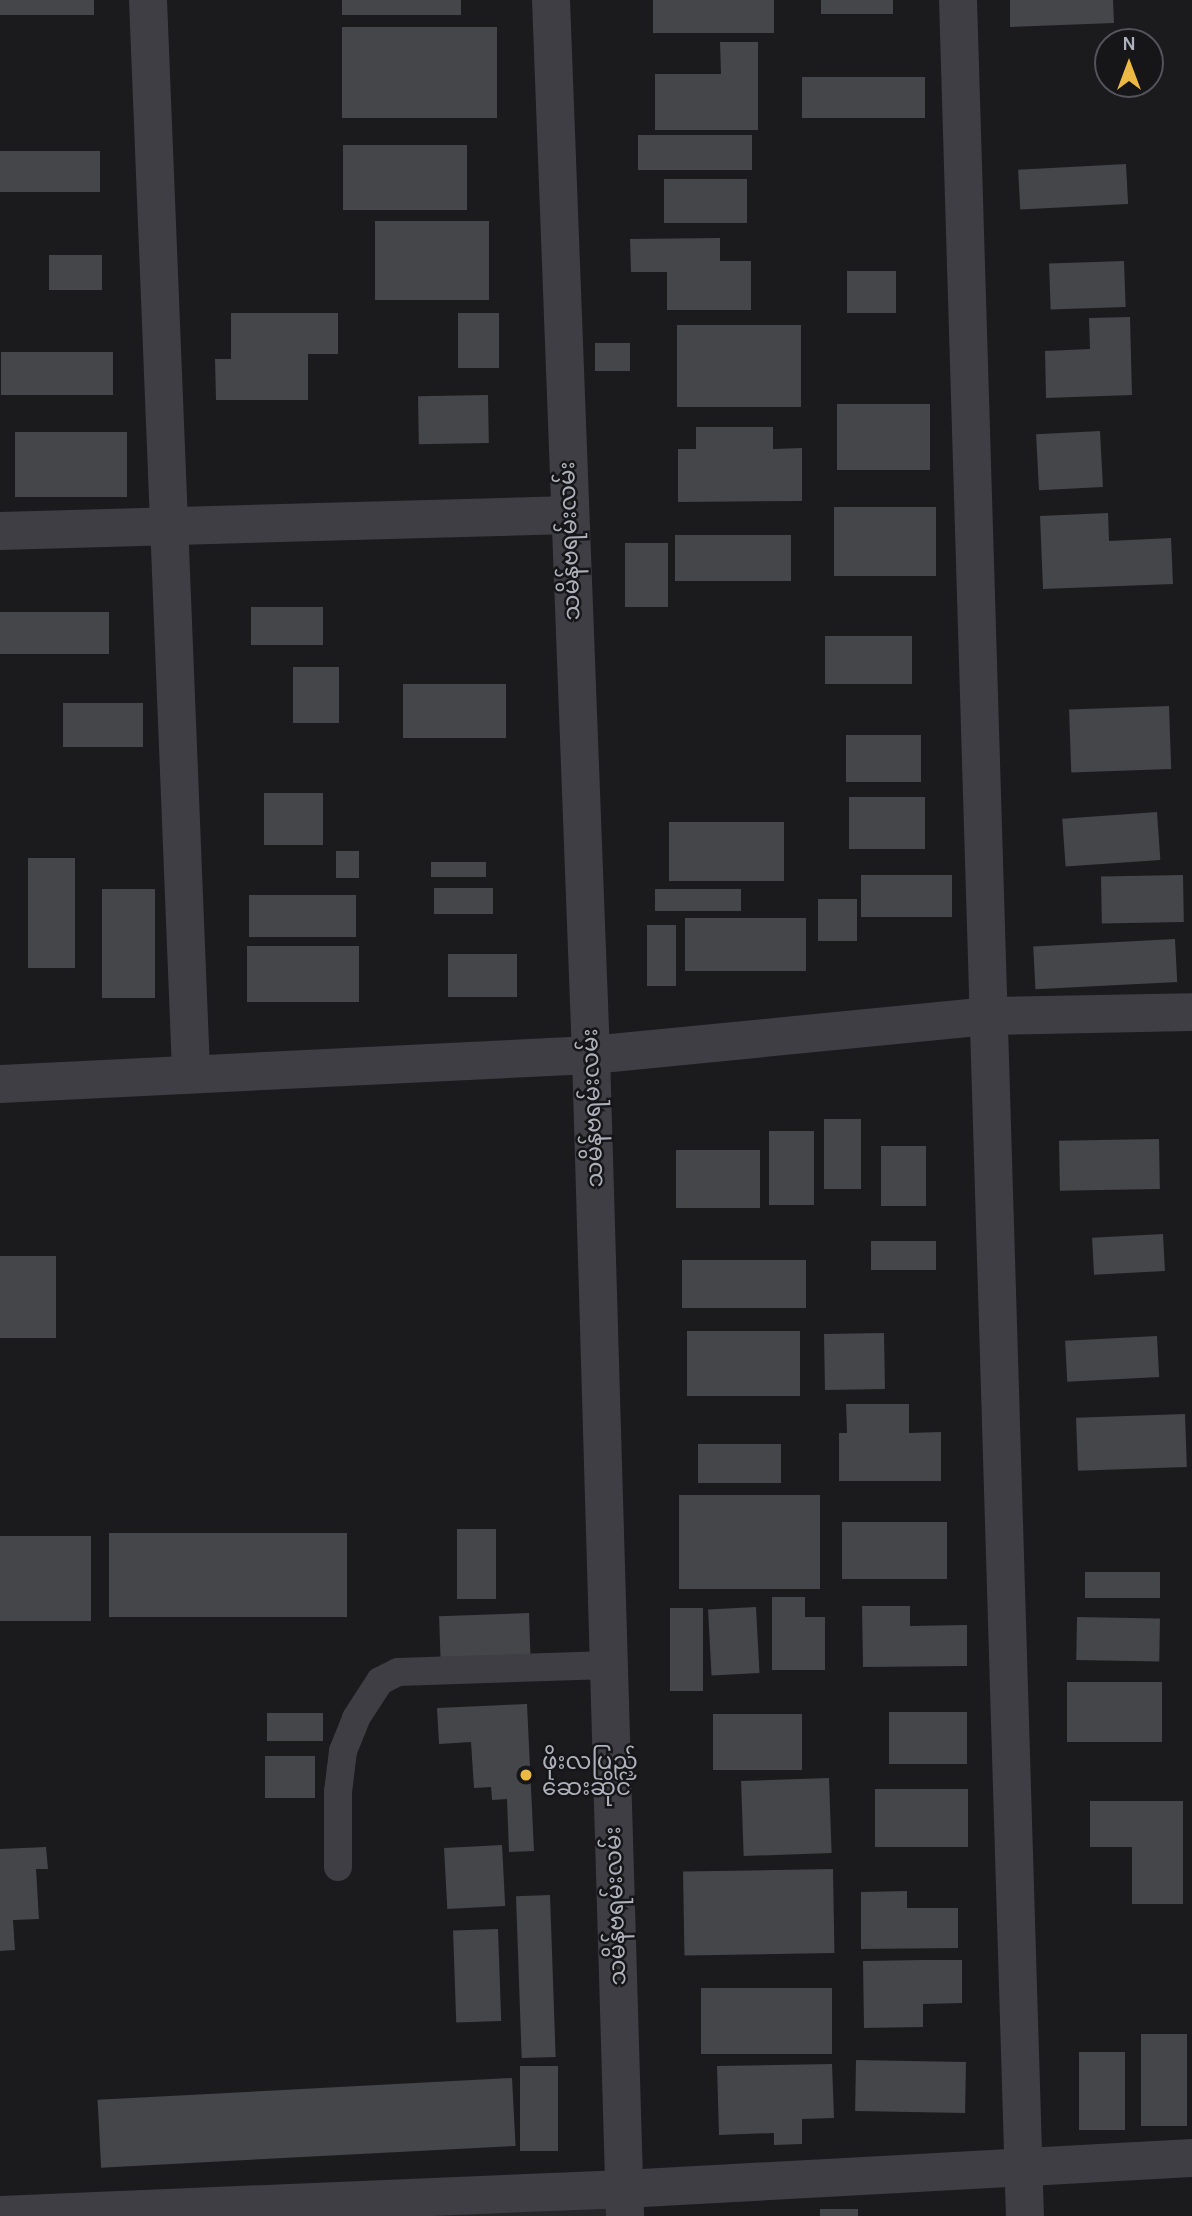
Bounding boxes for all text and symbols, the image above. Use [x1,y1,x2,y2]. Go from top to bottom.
north arrow [1094,28,1164,98]
text: N [1122,33,1136,55]
street label: သမိန်ဗရမ်းလမ်း [553,461,587,621]
street label: သမိန်ဗရမ်းလမ်း [576,1028,610,1188]
place label: ဖိုးလပြည့် ဆေးဆိုင် [542,1748,638,1802]
marker: ဖိုးလပြည့် ဆေးဆိုင် [516,1765,536,1785]
street label: သမိန်ဗရမ်းလမ်း [599,1826,633,1986]

